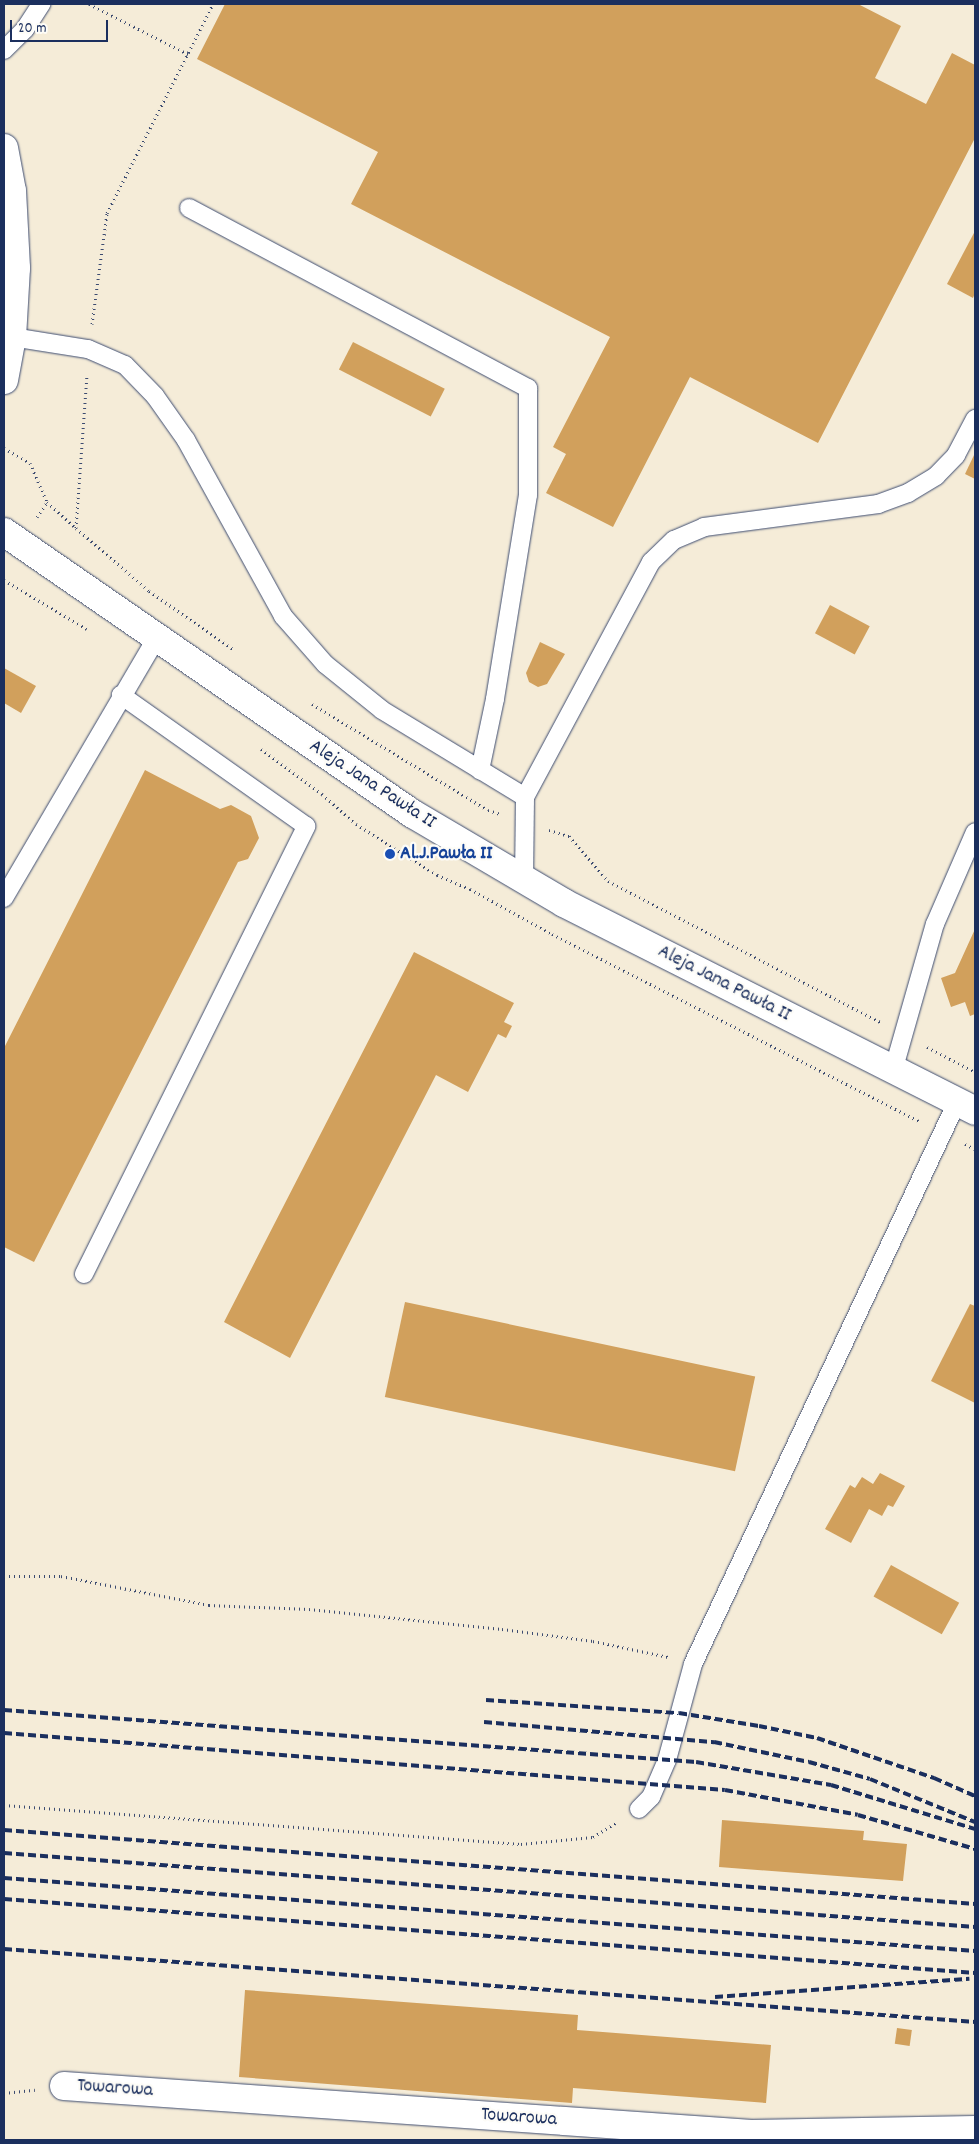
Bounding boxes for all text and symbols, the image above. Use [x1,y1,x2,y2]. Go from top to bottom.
scale bar [12,10,110,42]
text: 20 m [18,18,46,40]
street label: Aleja Jana Pawła II [304,735,440,835]
place label: Al.J.Pawła II [400,842,492,866]
marker: Al.J.Pawła II [384,848,396,860]
street label: Aleja Jana Pawła II [653,940,795,1028]
street label: Towarowa [76,2074,154,2104]
street label: Towarowa [480,2103,558,2133]

